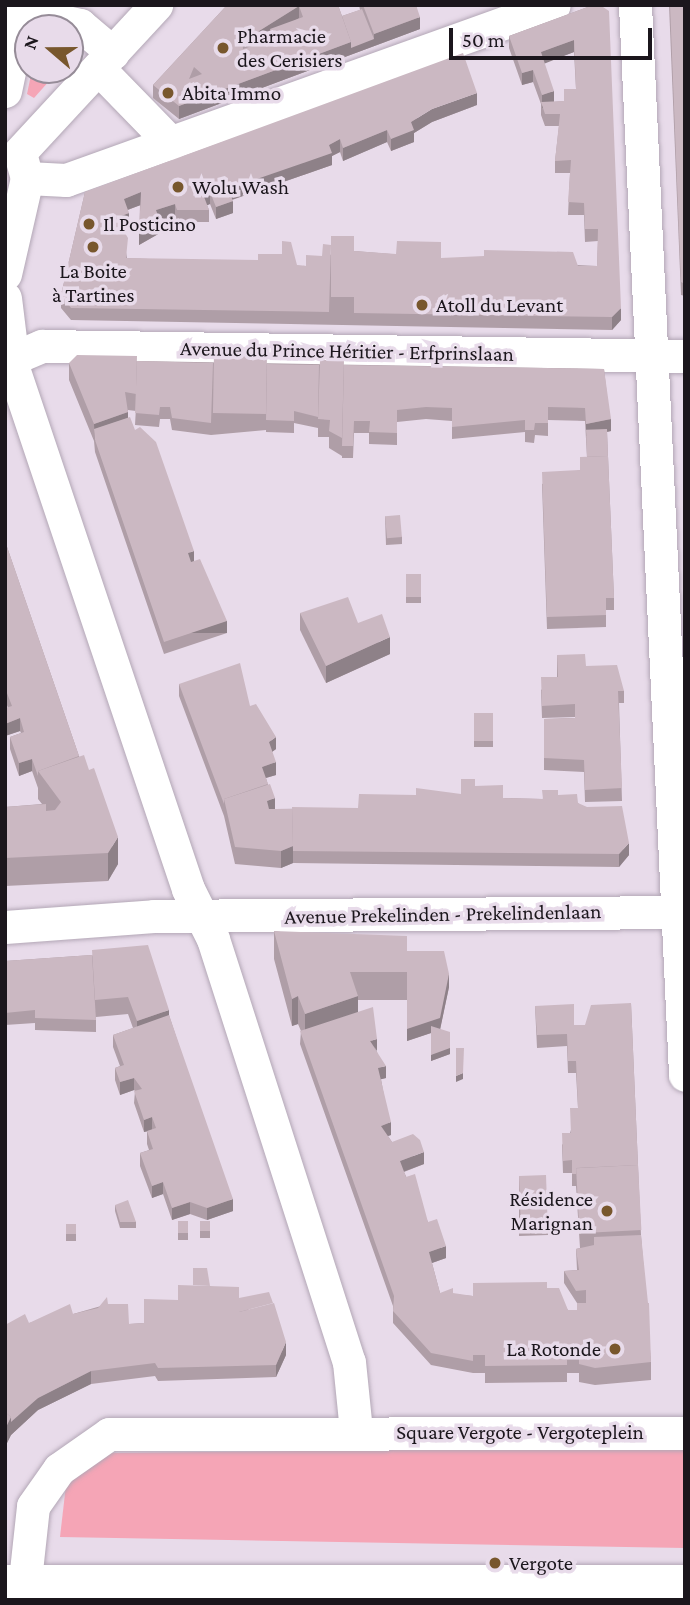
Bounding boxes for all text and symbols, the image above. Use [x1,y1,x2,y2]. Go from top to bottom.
north arrow [14,14,84,84]
scale bar [452,14,655,58]
place label: Pharmacie des Cerisiers [237,23,342,73]
text: 50 m [462,28,505,52]
text: N [19,33,43,52]
marker: Pharmacie des Cerisiers [215,40,231,56]
place label: Abita Immo [182,80,281,106]
marker: Abita Immo [160,85,176,101]
place label: Wolu Wash [192,174,289,200]
marker: Wolu Wash [170,179,186,195]
place label: Il Posticino [103,211,196,237]
marker: Il Posticino [81,216,97,232]
marker: La Boite à Tartines [85,239,101,255]
place label: La Boite à Tartines [52,258,134,308]
place label: Atoll du Levant [436,292,563,318]
marker: Atoll du Levant [414,297,430,313]
street label: Avenue du Prince Héritier - Erfprinslaan [180,335,514,367]
street label: Avenue Prekelinden - Prekelindenlaan [284,899,602,929]
place label: Résidence Marignan [509,1186,593,1236]
marker: Résidence Marignan [599,1203,615,1219]
place label: La Rotonde [506,1336,601,1362]
marker: La Rotonde [607,1341,623,1357]
street label: Square Vergote - Vergoteplein [396,1419,644,1445]
place label: Vergote [509,1550,573,1576]
marker: Vergote [487,1555,503,1571]

